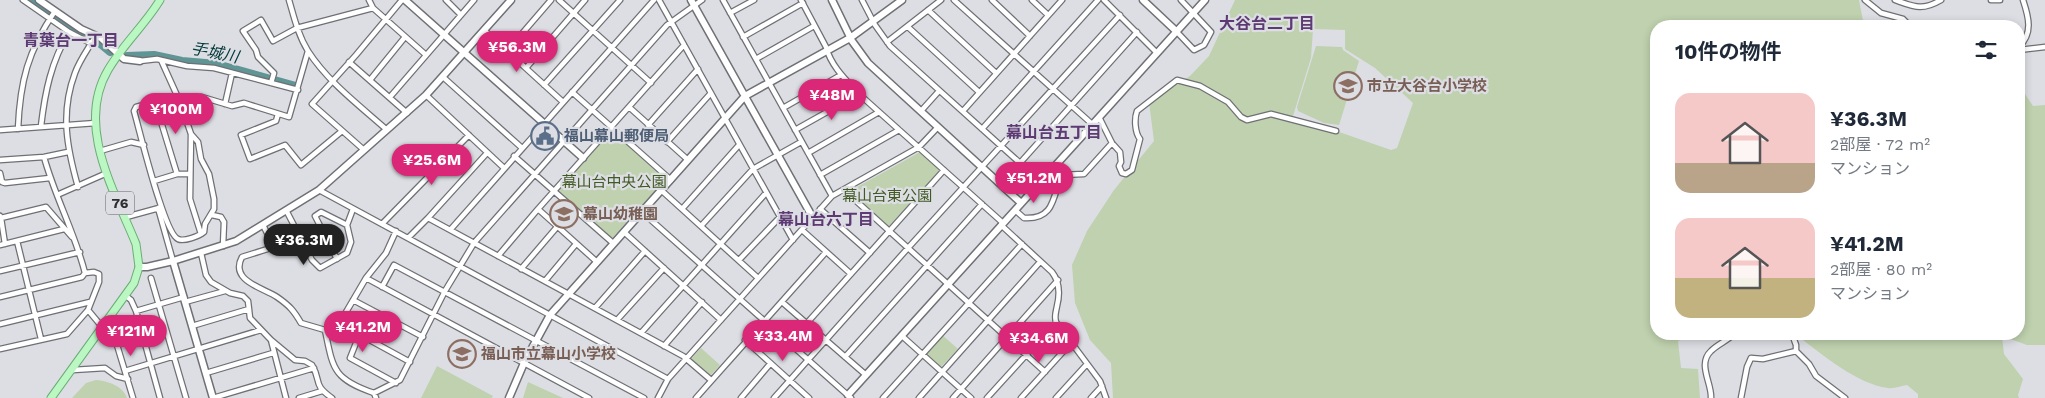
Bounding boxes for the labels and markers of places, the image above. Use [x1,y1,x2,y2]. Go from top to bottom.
pin: ¥56.3M [476,30,558,73]
school or university icon: 市立大谷台小学校 [1333,71,1363,101]
place label: 市立大谷台小学校 [1367,77,1487,95]
pin: ¥48M [802,78,862,121]
pin: ¥100M [141,92,211,135]
public building icon: 福山幕山郵便局 [530,121,560,151]
place label: 福山幕山郵便局 [563,127,669,145]
pin: ¥25.6M [391,144,473,186]
pin: ¥51.2M [993,162,1075,204]
school or university icon: 幕山幼稚園 [549,199,579,229]
place label: 幕山幼稚園 [583,205,658,223]
pin: ¥36.3M [263,224,345,266]
pin: ¥41.2M [322,310,404,353]
pin: ¥121M [96,314,166,357]
pin: ¥33.4M [742,320,824,362]
pin: ¥34.6M [998,322,1080,364]
school or university icon: 福山市立幕山小学校 [447,339,477,369]
place label: 福山市立幕山小学校 [480,345,616,363]

